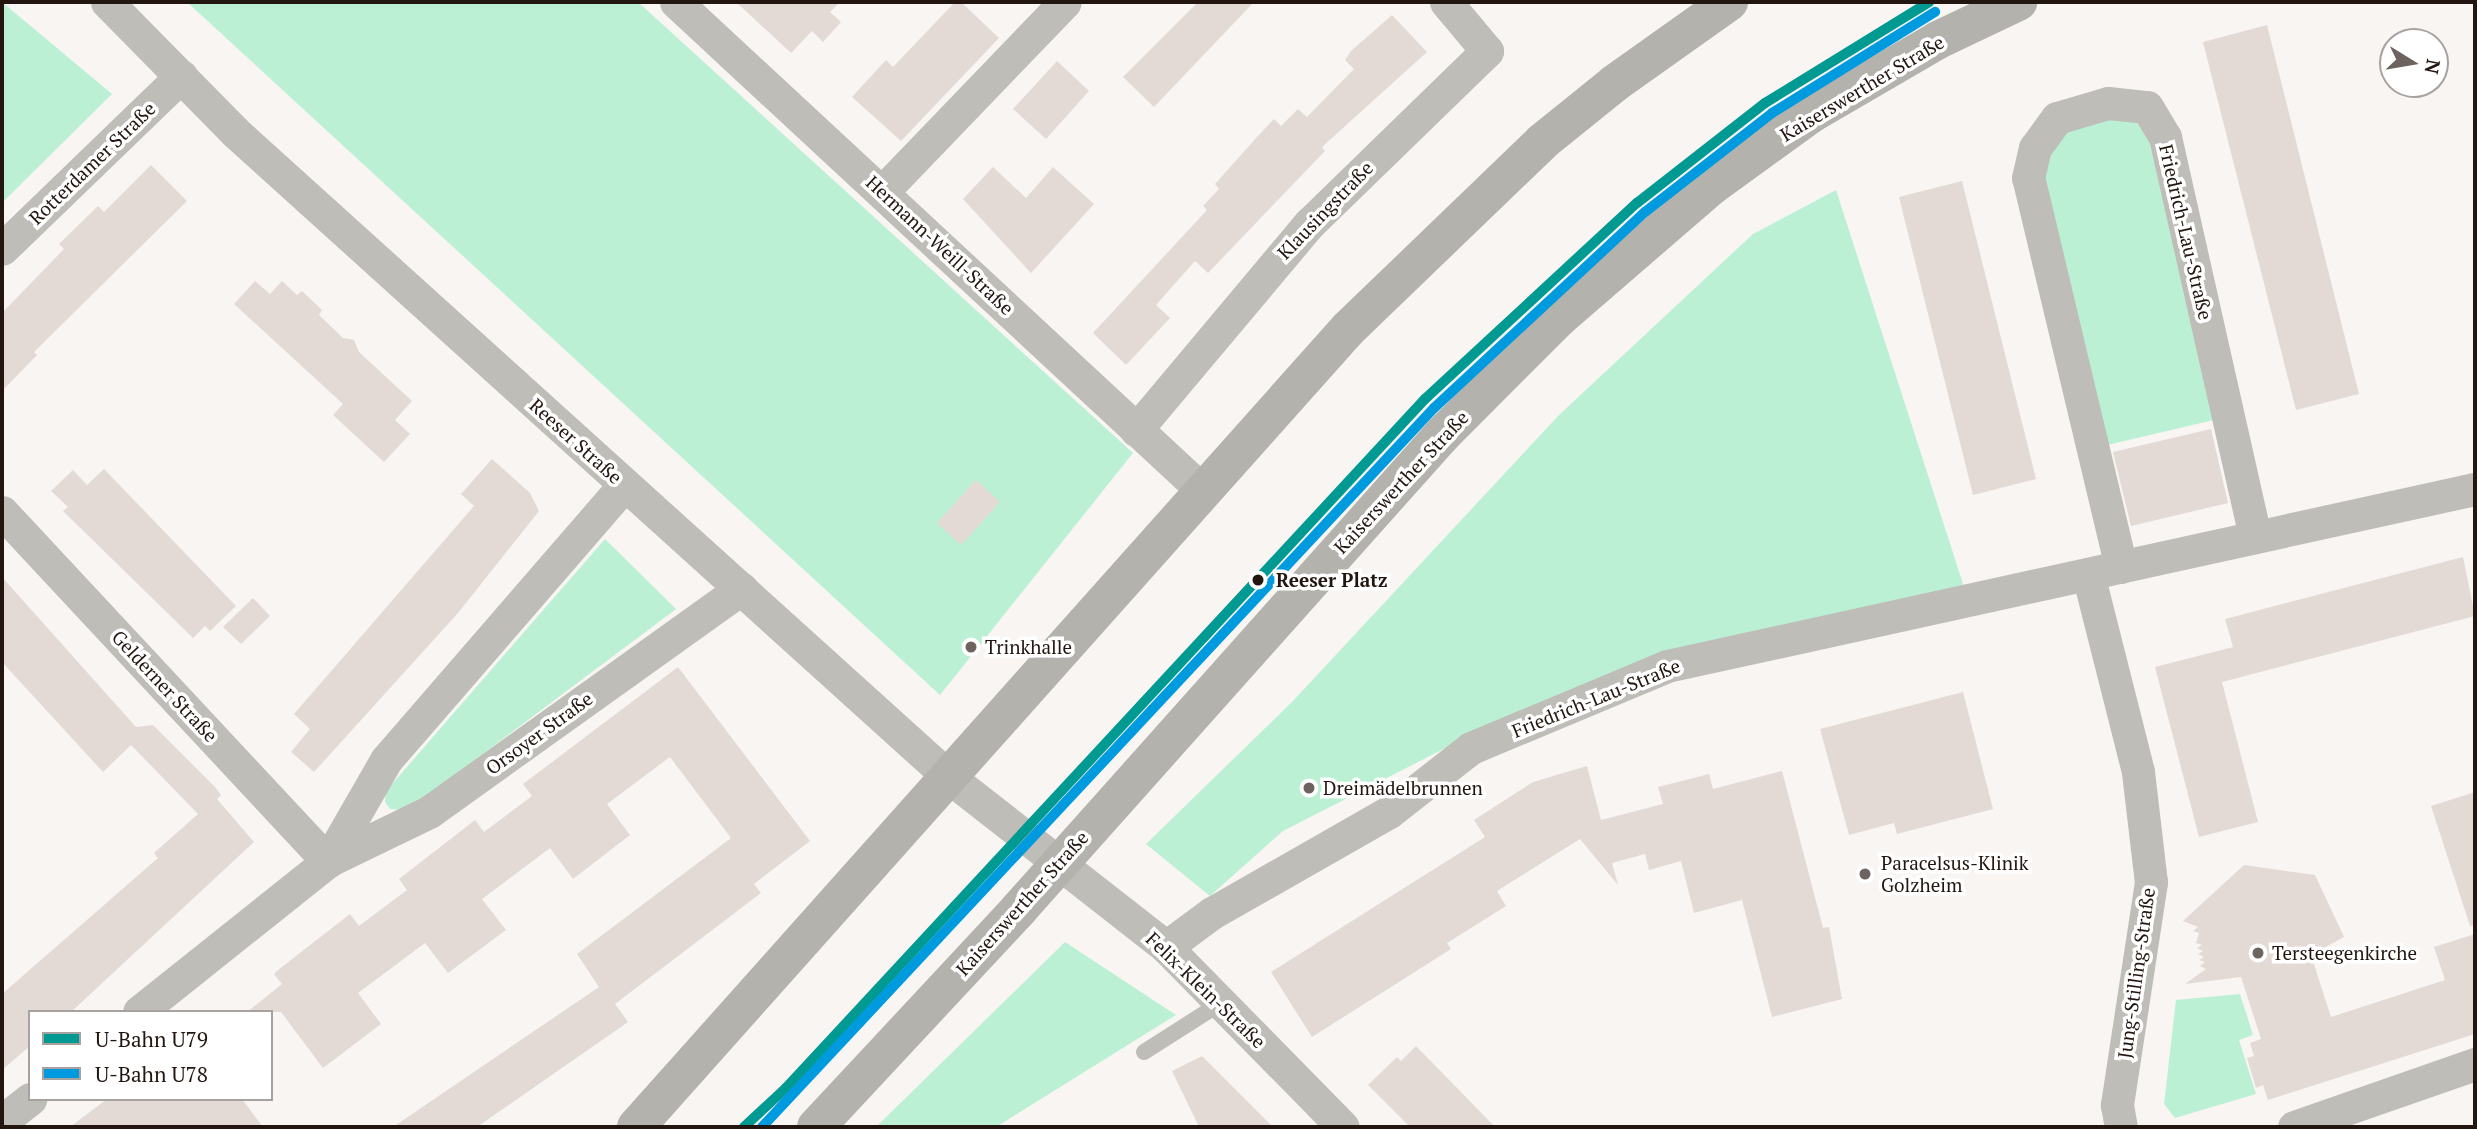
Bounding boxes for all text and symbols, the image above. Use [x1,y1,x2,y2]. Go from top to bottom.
north arrow [2379,28,2449,98]
street label: Kaiserswerther Straße [1776,30,1948,146]
text: N [2419,57,2447,76]
street label: Rotterdamer Straße [24,97,160,229]
street label: Friedrich-Lau-Straße [2155,142,2217,322]
street label: Klausingstraße [1272,156,1378,264]
street label: Hermann-Weill-Straße [861,171,1019,319]
street label: Reeser Straße [525,394,627,488]
street label: Kaiserswerther Straße [1329,406,1473,558]
marker: Reeser Platz [1247,569,1269,591]
place label: Reeser Platz [1276,569,1388,591]
street label: Gelderner Straße [107,625,223,747]
place label: Trinkhalle [985,636,1072,658]
marker: Trinkhalle [963,639,979,655]
street label: Friedrich-Lau-Straße [1509,654,1683,742]
street label: Orsoyer Straße [481,687,597,779]
place label: Dreimädelbrunnen [1323,777,1483,799]
marker: Dreimädelbrunnen [1301,780,1317,796]
street label: Kaiserswerther Straße [951,826,1093,980]
place label: Paracelsus-Klinik Golzheim [1881,852,2029,896]
marker: Paracelsus-Klinik Golzheim [1855,864,1875,884]
street label: Jung-Stilling-Straße [2113,886,2159,1060]
street label: Felix-Klein-Straße [1142,927,1270,1053]
place label: Tersteegenkirche [2272,942,2417,964]
marker: Tersteegenkirche [2250,945,2266,961]
legend [28,1010,273,1101]
text: U-Bahn U79 [95,1025,208,1053]
text: U-Bahn U78 [95,1060,208,1088]

